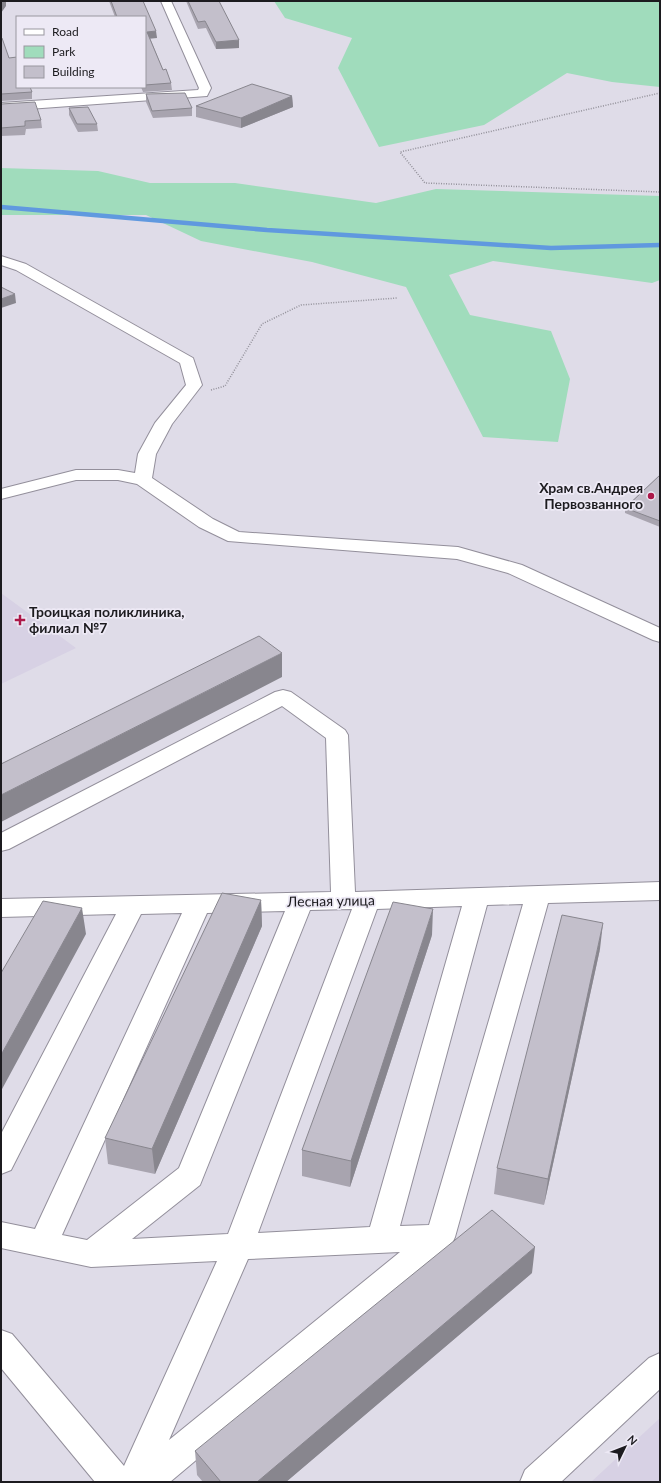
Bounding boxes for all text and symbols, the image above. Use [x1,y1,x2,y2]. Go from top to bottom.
legend [16,16,146,88]
text: Road [52,24,79,39]
text: Park [52,44,76,59]
text: Building [52,64,95,79]
place label: Храм св.Андрея Первозванного [539,479,643,512]
marker: Храм св.Андрея Первозванного [646,491,656,501]
place label: Троицкая поликлиника, филиал №7 [29,603,185,636]
marker: Троицкая поликлиника, филиал №7 [14,614,26,626]
street label: Лесная улица [286,891,375,910]
north arrow [605,1427,645,1467]
text: N [625,1432,640,1447]

